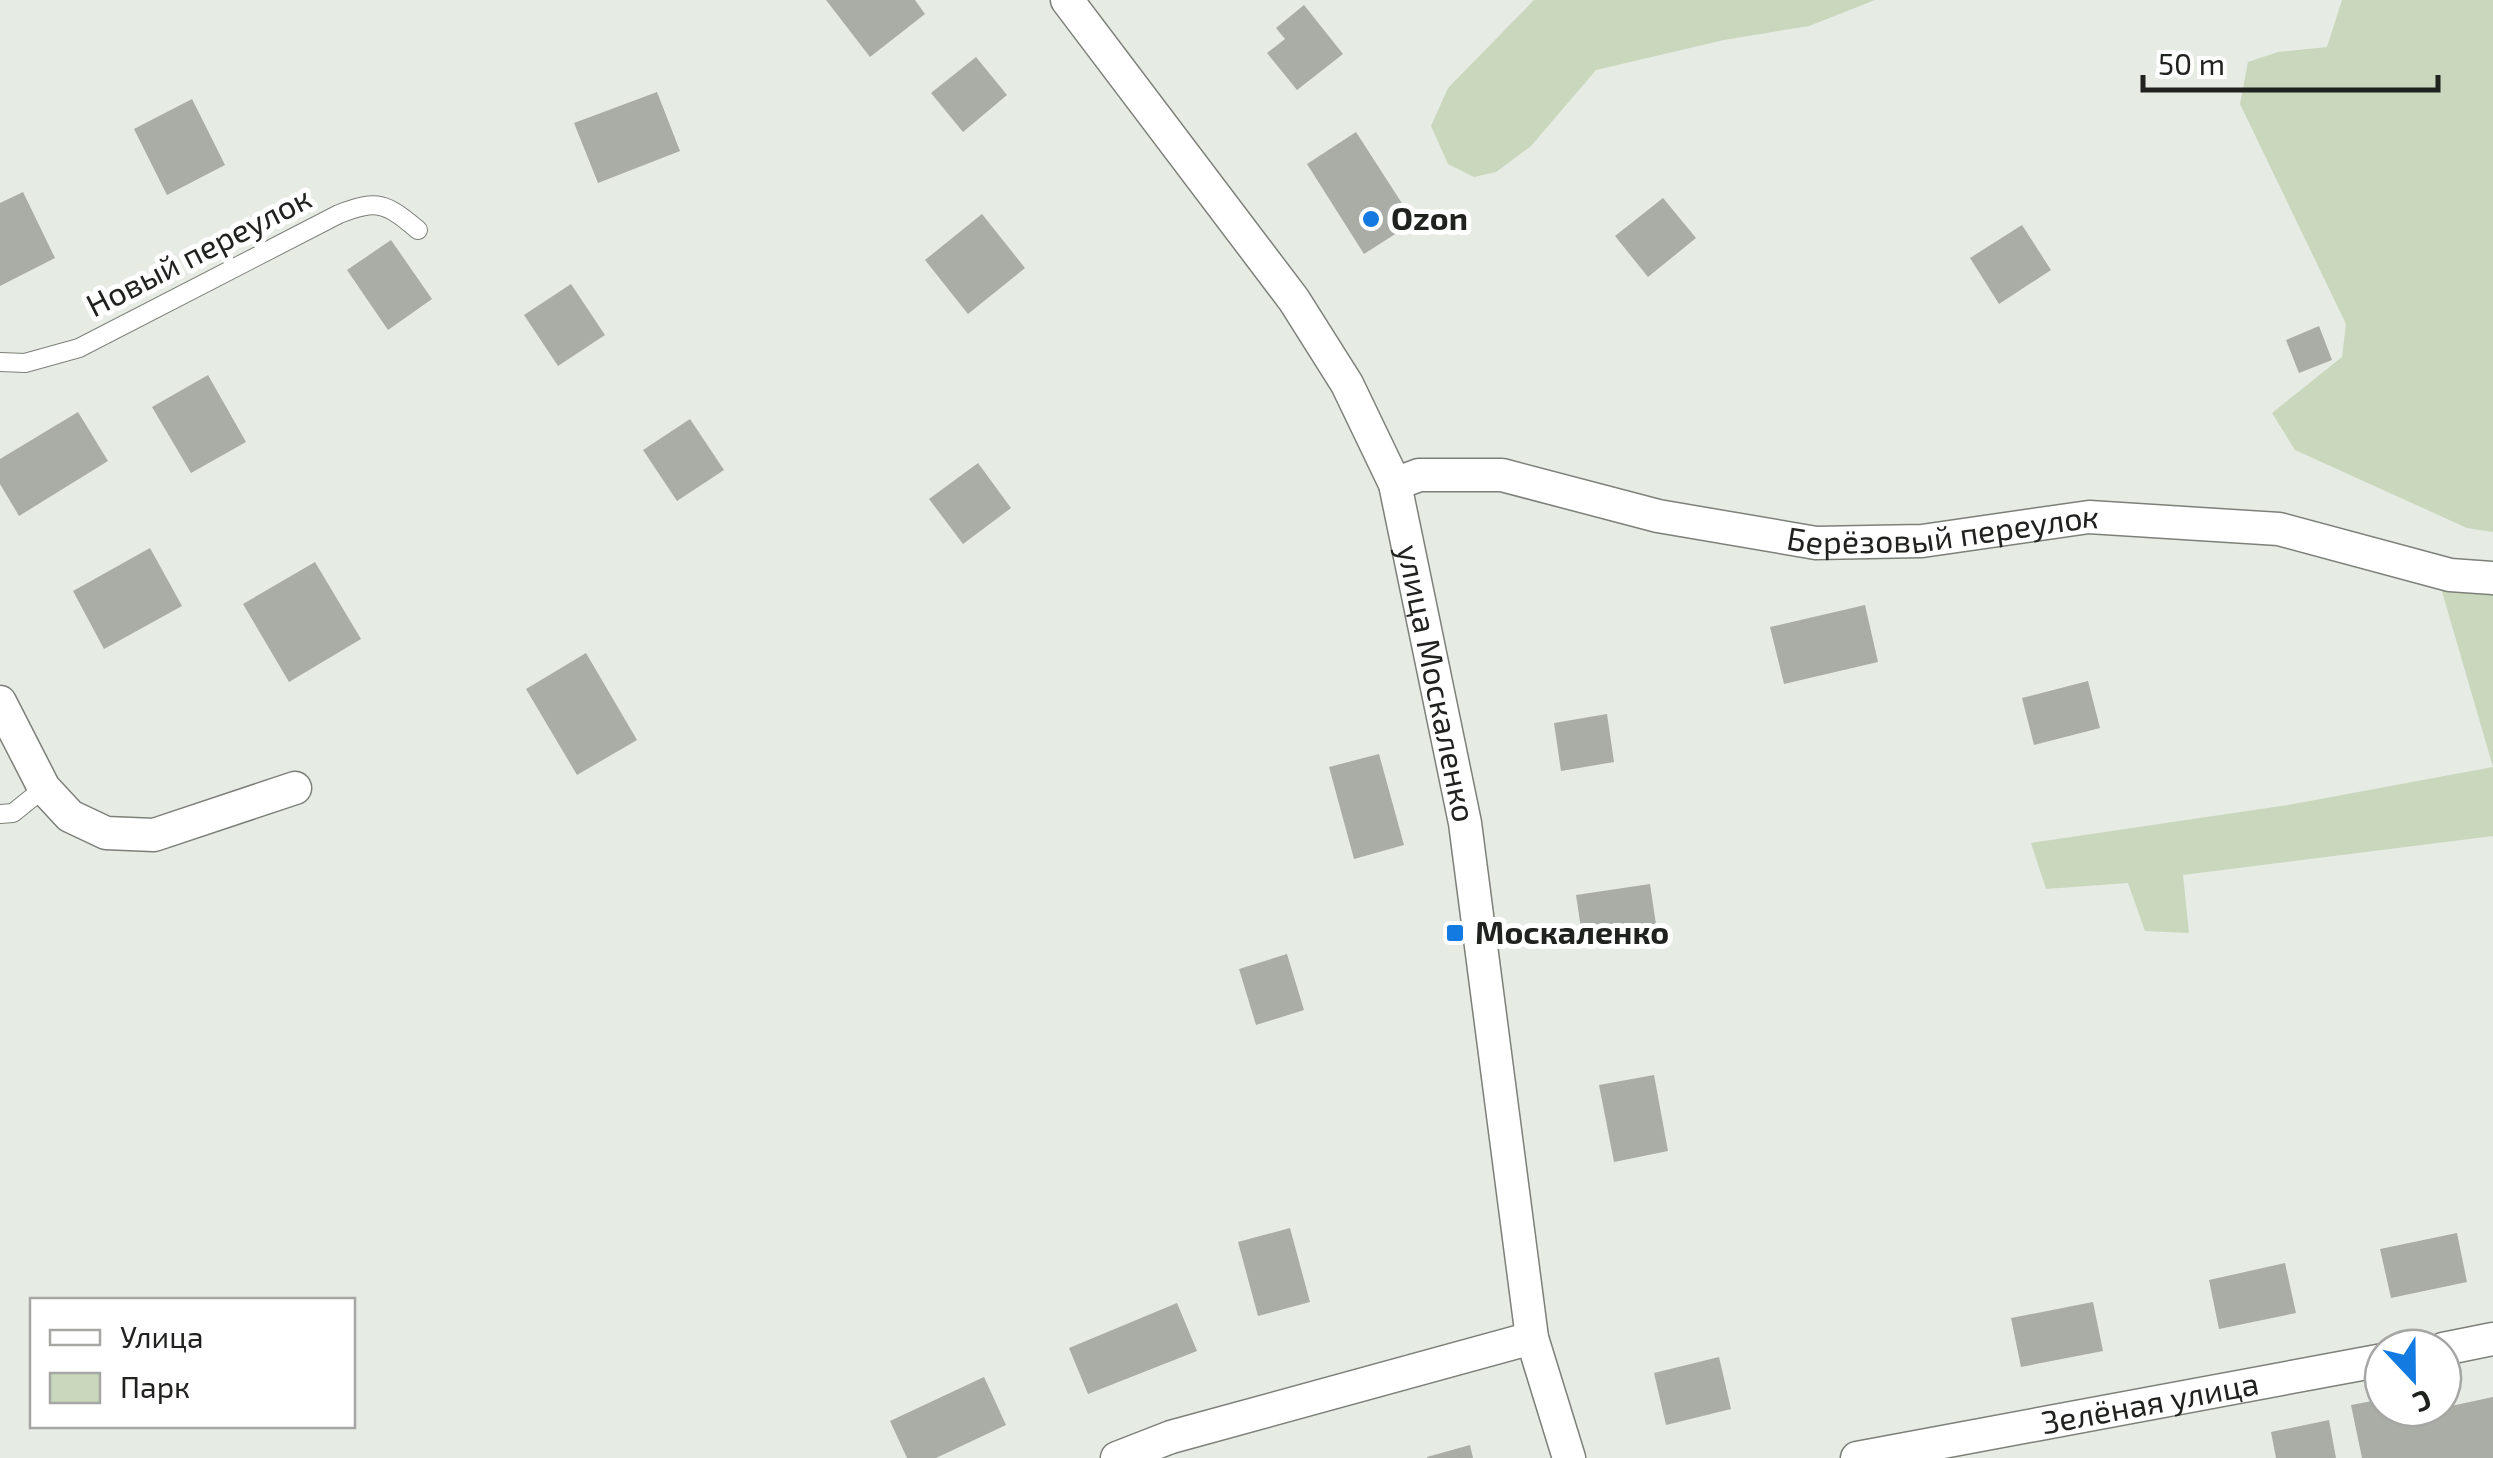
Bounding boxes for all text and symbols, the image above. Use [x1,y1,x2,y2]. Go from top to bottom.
scale bar [2143,30,2438,92]
text: 50 m [2158,45,2225,81]
street label: Новый переулок [79,177,317,324]
place label: Ozon [1391,198,1468,236]
marker: Ozon [1360,208,1382,230]
street label: Берёзовый переулок [1784,496,2100,561]
street label: улица Москаленко [1390,541,1485,825]
place label: Москаленко [1475,912,1669,950]
marker: Москаленко [1444,922,1466,944]
legend [30,1298,355,1428]
text: Улица [120,1318,204,1354]
north arrow [2363,1328,2463,1428]
street label: Зелёная улица [2038,1363,2261,1440]
text: Парк [120,1368,190,1404]
text: С [2409,1383,2437,1421]

